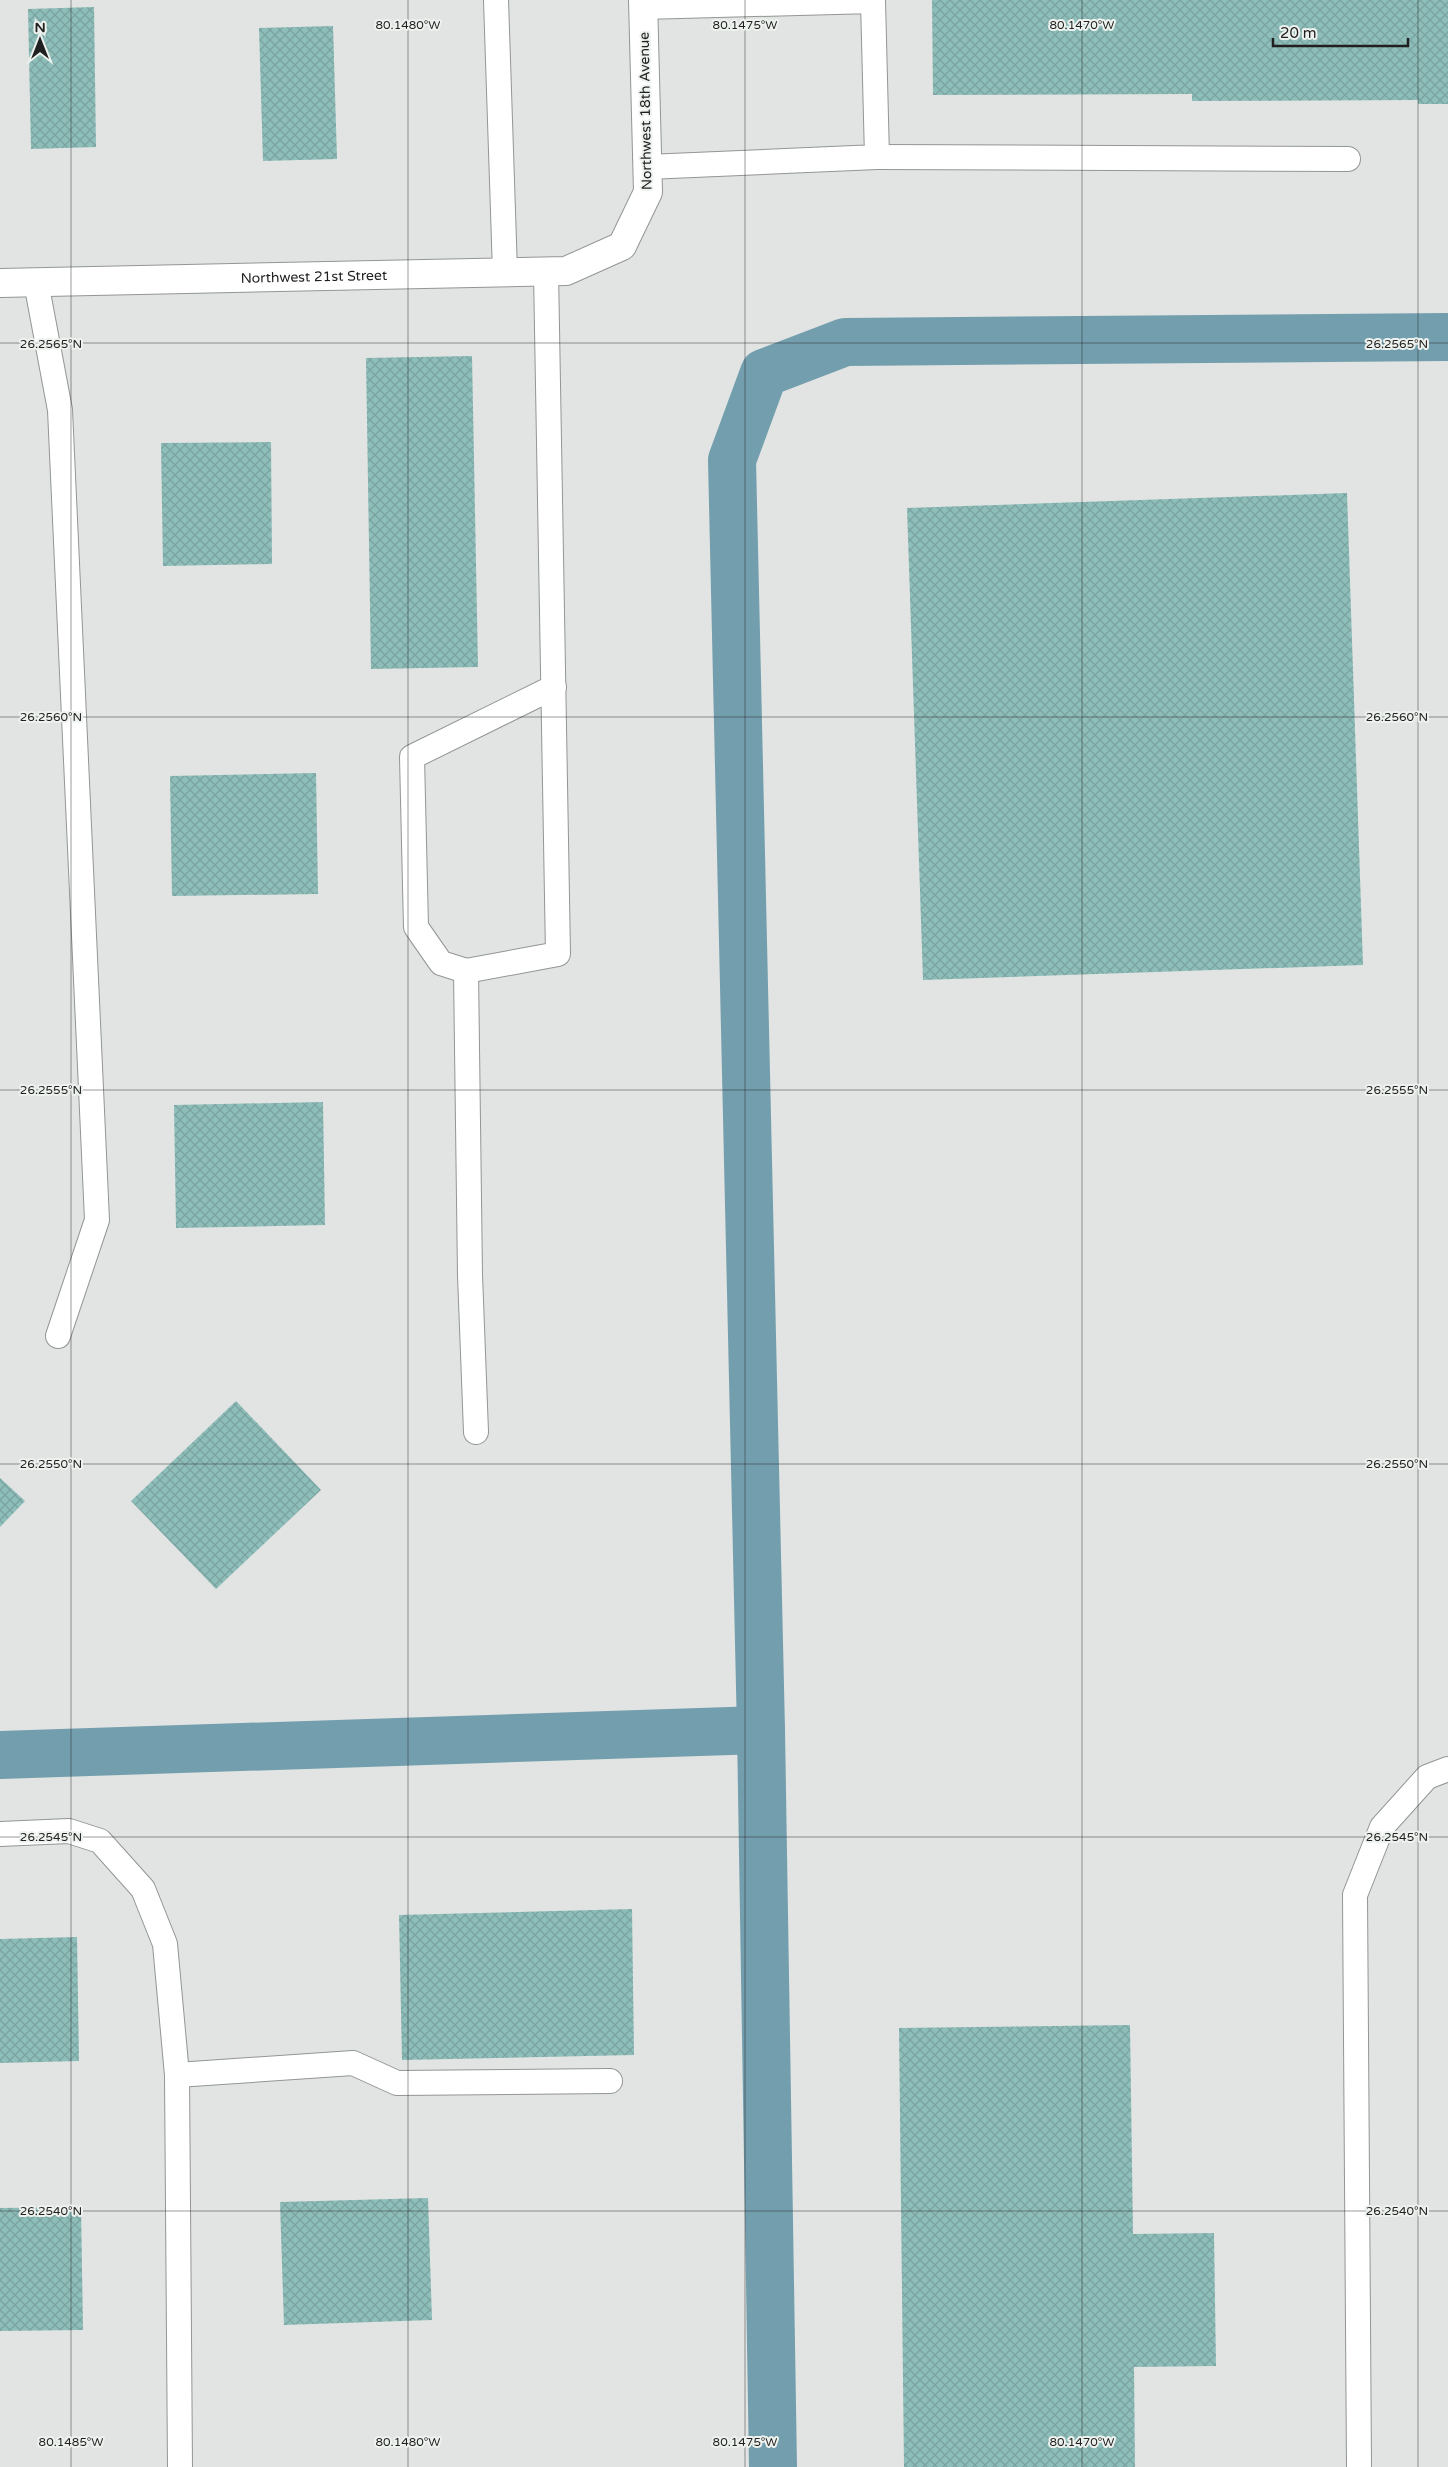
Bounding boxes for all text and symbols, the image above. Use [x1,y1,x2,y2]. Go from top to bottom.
north arrow [15,15,65,65]
scale bar [1273,15,1408,47]
text: 80.1480°W [375,18,441,32]
text: 80.1475°W [713,18,777,32]
text: 80.1470°W [1049,18,1115,32]
text: N [34,19,46,36]
text: 20 m [1280,24,1317,42]
street label: Northwest 18th Avenue [636,32,655,190]
street label: Northwest 21st Street [240,267,388,287]
text: 26.2565°N [20,337,82,351]
text: 26.2565°N [1366,337,1428,351]
text: 26.2560°N [20,710,82,724]
text: 26.2560°N [1366,710,1428,724]
text: 26.2555°N [20,1083,82,1097]
text: 26.2555°N [1366,1083,1428,1097]
text: 26.2550°N [20,1457,82,1471]
text: 26.2550°N [1366,1457,1428,1471]
text: 26.2545°N [20,1830,82,1844]
text: 26.2545°N [1366,1830,1428,1844]
text: 26.2540°N [20,2204,82,2218]
text: 26.2540°N [1366,2204,1428,2218]
text: 80.1485°W [39,2435,103,2449]
text: 80.1480°W [375,2435,441,2449]
text: 80.1475°W [713,2435,777,2449]
text: 80.1470°W [1049,2435,1115,2449]

